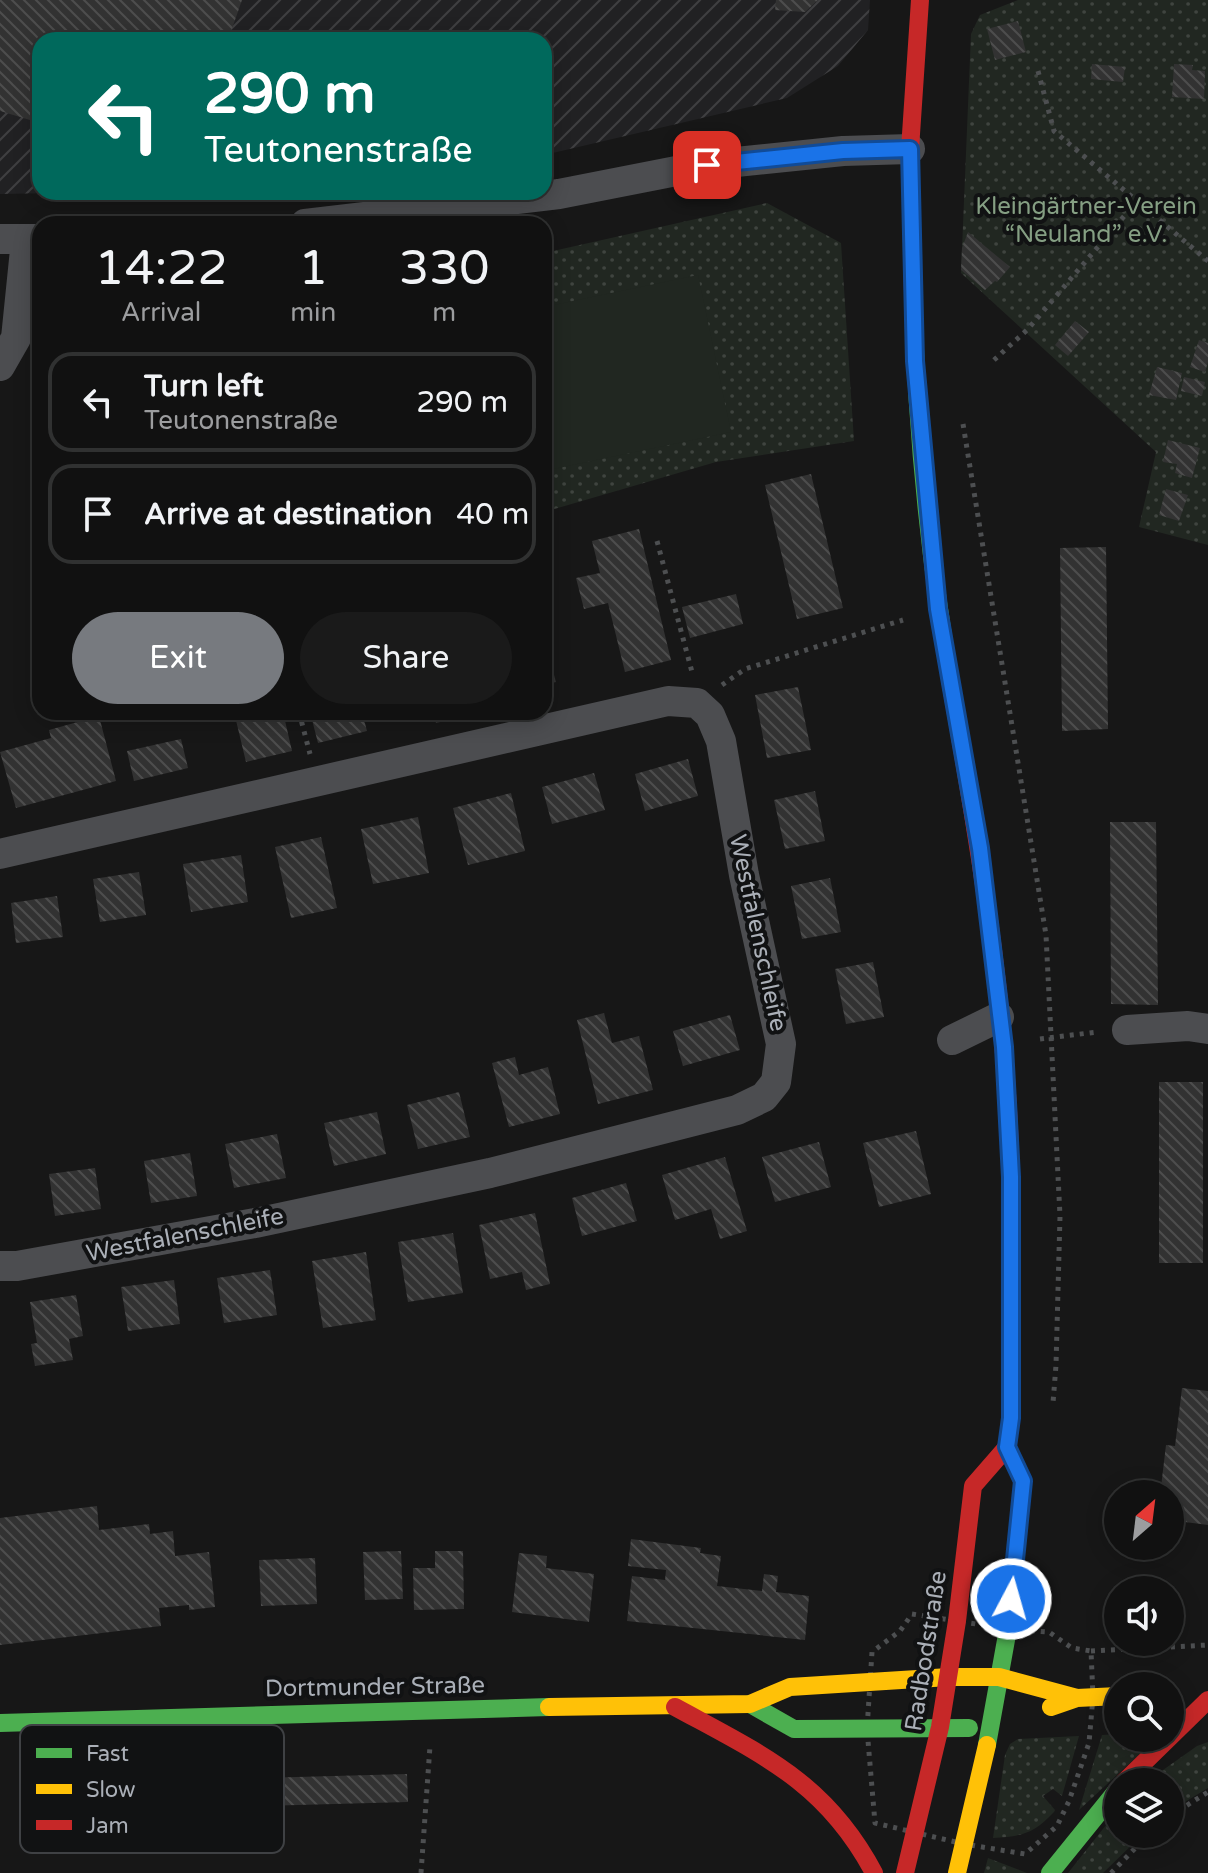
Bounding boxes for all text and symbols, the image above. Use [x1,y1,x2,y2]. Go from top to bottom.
text: 290 m [204,61,375,128]
icon: left [72,64,176,168]
text: Teutonenstraße [204,129,473,172]
pin [673,131,741,199]
icon: arrive [685,143,729,187]
park label: Kleingärtner-Verein “Neuland” e.V. [975,192,1197,249]
text: 14:22 [95,240,228,298]
text: 1 [298,240,328,298]
text: 330 [399,240,489,298]
text: Arrival [121,297,201,328]
text: min [290,297,336,328]
text: m [432,297,456,328]
text: Turn left [144,368,263,405]
icon: left [76,380,120,424]
text: 290 m [416,384,508,421]
text: Teutonenstraße [144,405,338,436]
icon: arrive [76,492,120,536]
text: Arrive at destination [144,496,432,533]
text: 40 m [456,496,529,533]
button: Exit [72,612,284,704]
button: Share [300,612,512,704]
street label: Westfalenschleife [723,832,793,1034]
street label: Westfalenschleife [84,1202,286,1268]
north arrow [1104,1480,1184,1560]
map controls [1104,1480,1184,1848]
position arrow [969,1557,1053,1641]
street label: Radbodstraße [899,1569,953,1733]
button: sound [1104,1576,1184,1656]
street label: Dortmunder Straße [265,1671,485,1703]
button: search [1104,1672,1184,1752]
legend [20,1725,284,1853]
text: Fast [86,1741,129,1767]
button: layers [1104,1768,1184,1848]
text: Slow [86,1777,136,1803]
text: Jam [86,1813,129,1839]

